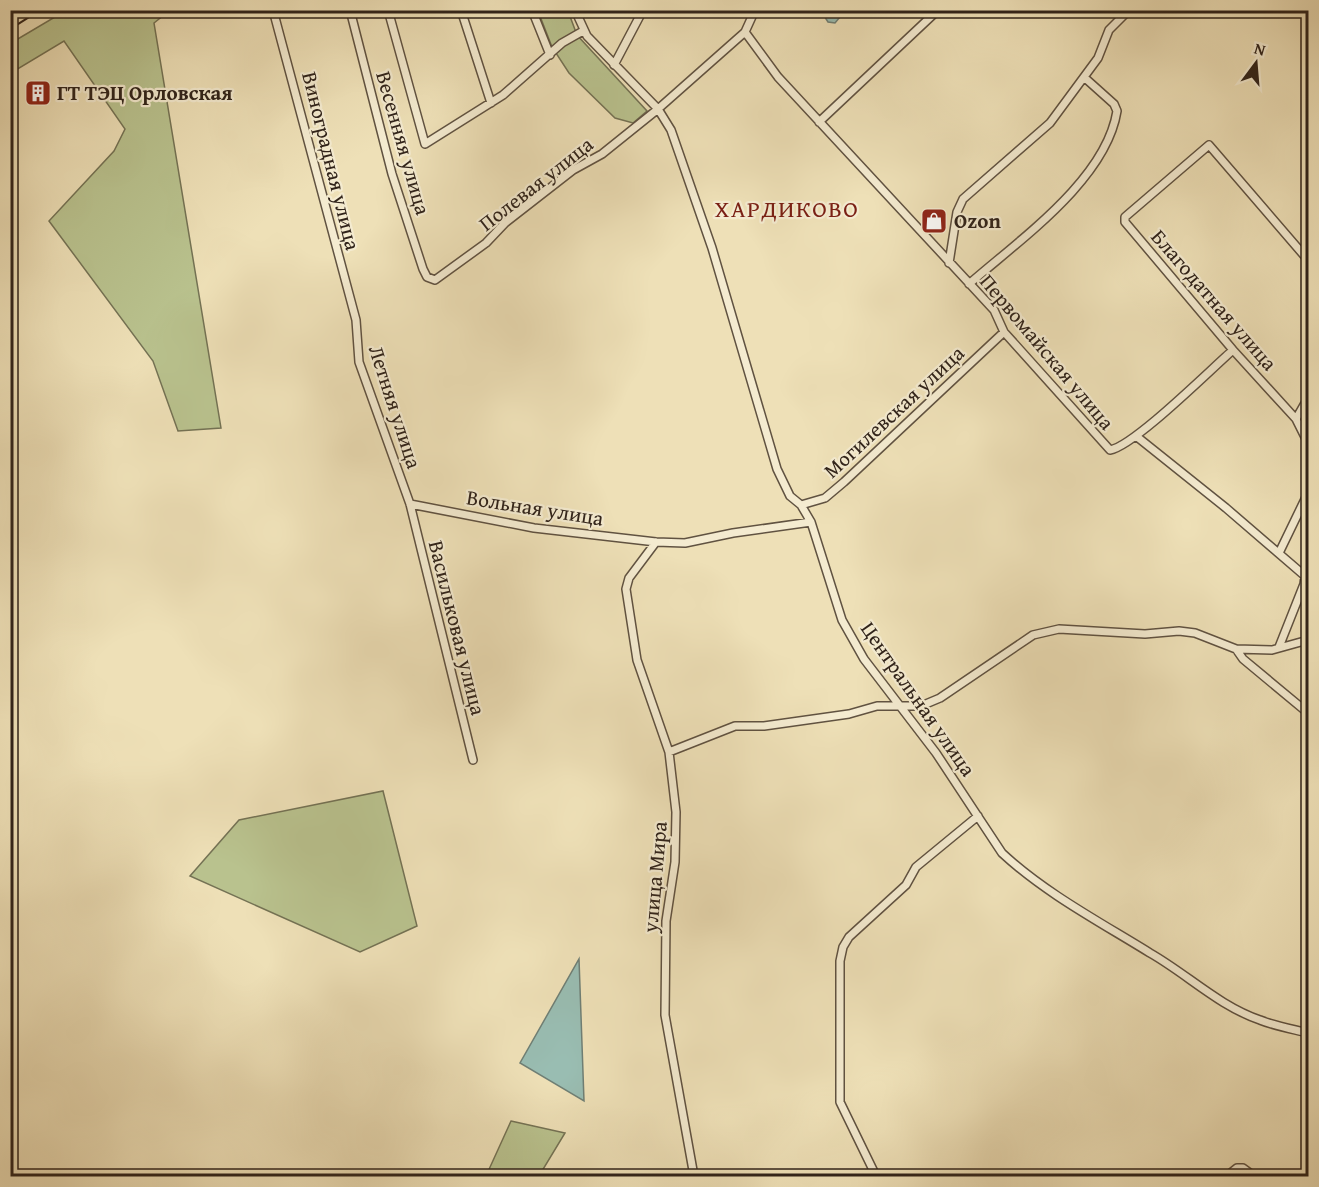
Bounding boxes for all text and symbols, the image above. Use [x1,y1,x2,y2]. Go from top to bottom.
north arrow [1226,33,1286,93]
text: N [1252,36,1269,62]
street label: Виноградная улица [294,68,369,253]
street label: Весенняя улица [368,68,439,218]
place label: ГТ ТЭЦ Орловская [57,77,233,108]
building icon: ГТ ТЭЦ Орловская [23,78,53,108]
street label: Полевая улица [472,129,600,238]
district label: ХАРДИКОВО [715,191,859,226]
place label: Ozon [954,205,1001,236]
shop icon: Ozon [919,206,949,236]
street label: Благодатная улица [1144,222,1285,377]
street label: Первомайская улица [973,267,1122,436]
street label: Могилевская улица [816,338,971,485]
street label: Летняя улица [361,341,430,473]
street label: Вольная улица [464,481,606,534]
street label: Васильковая улица [421,537,494,719]
street label: Центральная улица [853,615,983,782]
street label: улица Мира [634,820,675,935]

